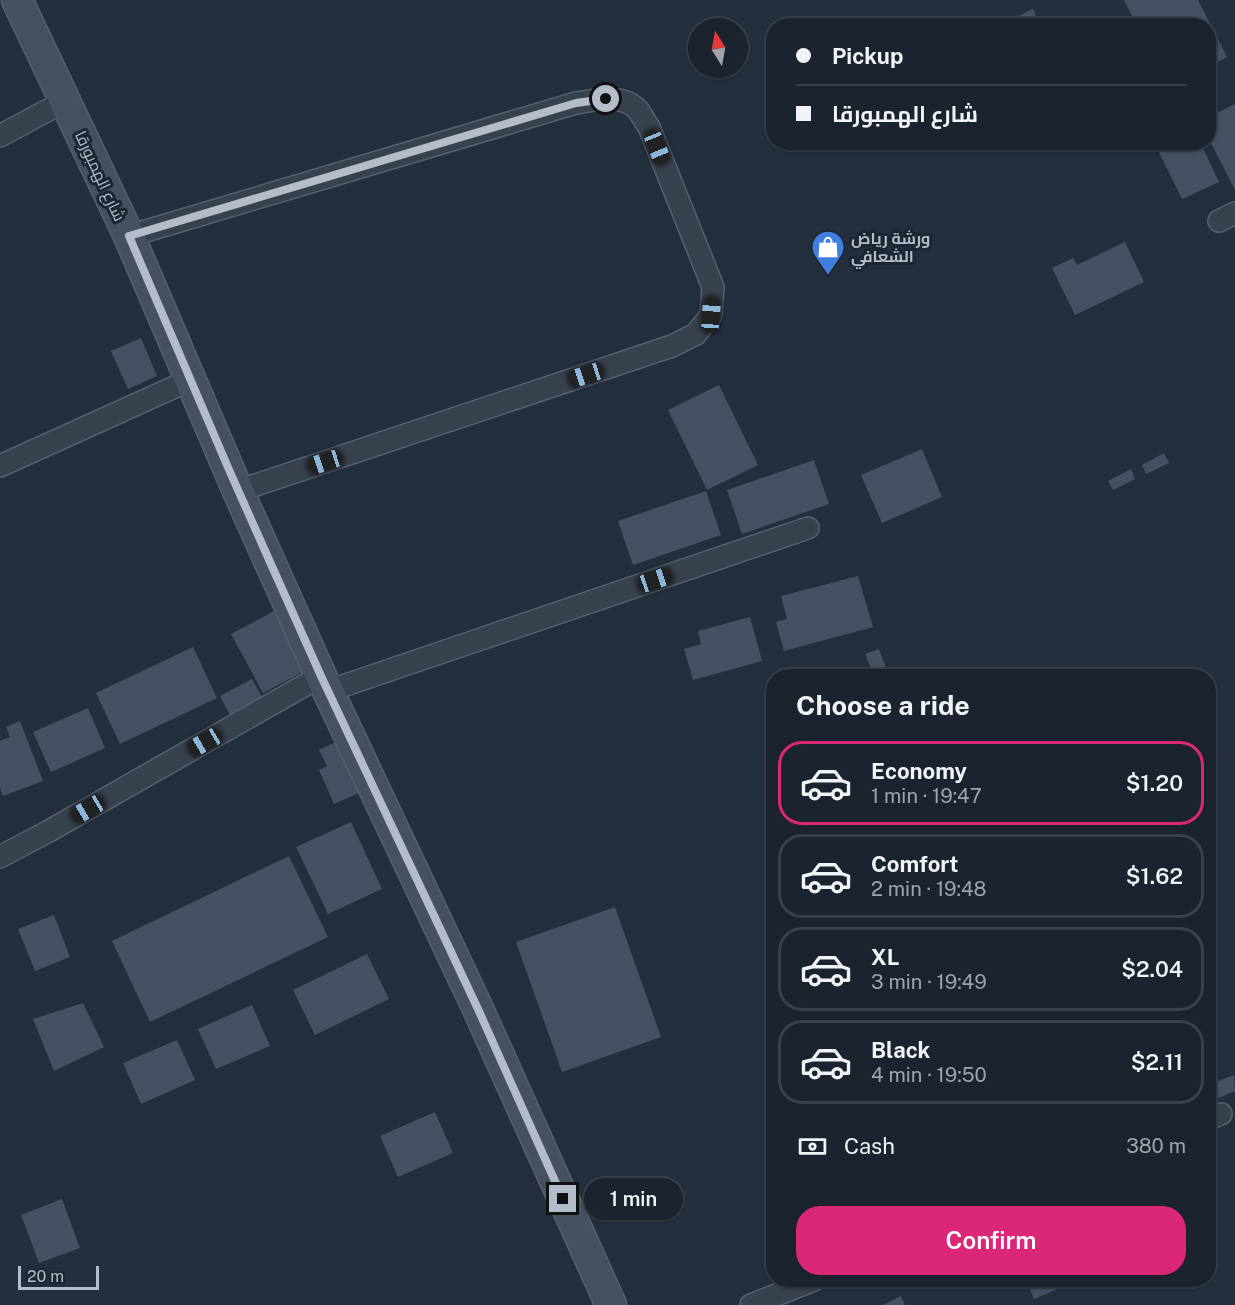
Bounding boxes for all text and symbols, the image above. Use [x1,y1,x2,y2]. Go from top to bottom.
north arrow [688,18,748,78]
map controls [688,18,748,78]
text: Pickup [832,43,903,69]
route start [592,85,619,112]
text: شارع الهمبورقا [832,101,978,127]
car [642,127,672,167]
street label: شارع الهمبورقا [69,128,129,225]
shop icon: ورشة رياض الشعافي [810,229,846,276]
place label: ورشة رياض الشعافي [851,229,930,269]
car [701,296,721,334]
car [566,361,606,389]
car [305,448,345,476]
car [635,566,675,594]
text: Choose a ride [796,689,970,721]
car [185,725,225,759]
icon: car [799,756,853,810]
text: Economy [871,758,967,784]
text: $1.20 [1126,770,1183,796]
text: 1 min · 19:47 [871,784,982,808]
car [68,792,108,826]
icon: car [799,849,853,903]
text: Comfort [871,851,958,877]
text: $1.62 [1126,863,1183,889]
text: 2 min · 19:48 [871,877,986,901]
icon: car [799,942,853,996]
text: XL [871,944,899,970]
text: $2.04 [1121,956,1183,982]
text: 3 min · 19:49 [871,970,987,994]
icon: car [799,1035,853,1089]
text: Black [871,1037,930,1063]
text: $2.11 [1131,1049,1183,1075]
text: 4 min · 19:50 [871,1063,987,1087]
icon: cash [796,1130,829,1163]
text: Cash [844,1133,895,1159]
text: 380 m [1126,1134,1186,1158]
callout: 1 min [584,1178,683,1220]
route end [549,1185,576,1212]
text: 1 min [610,1187,657,1211]
button: Confirm [796,1206,1186,1275]
scale bar [18,1263,99,1290]
text: 20 m [27,1267,64,1286]

